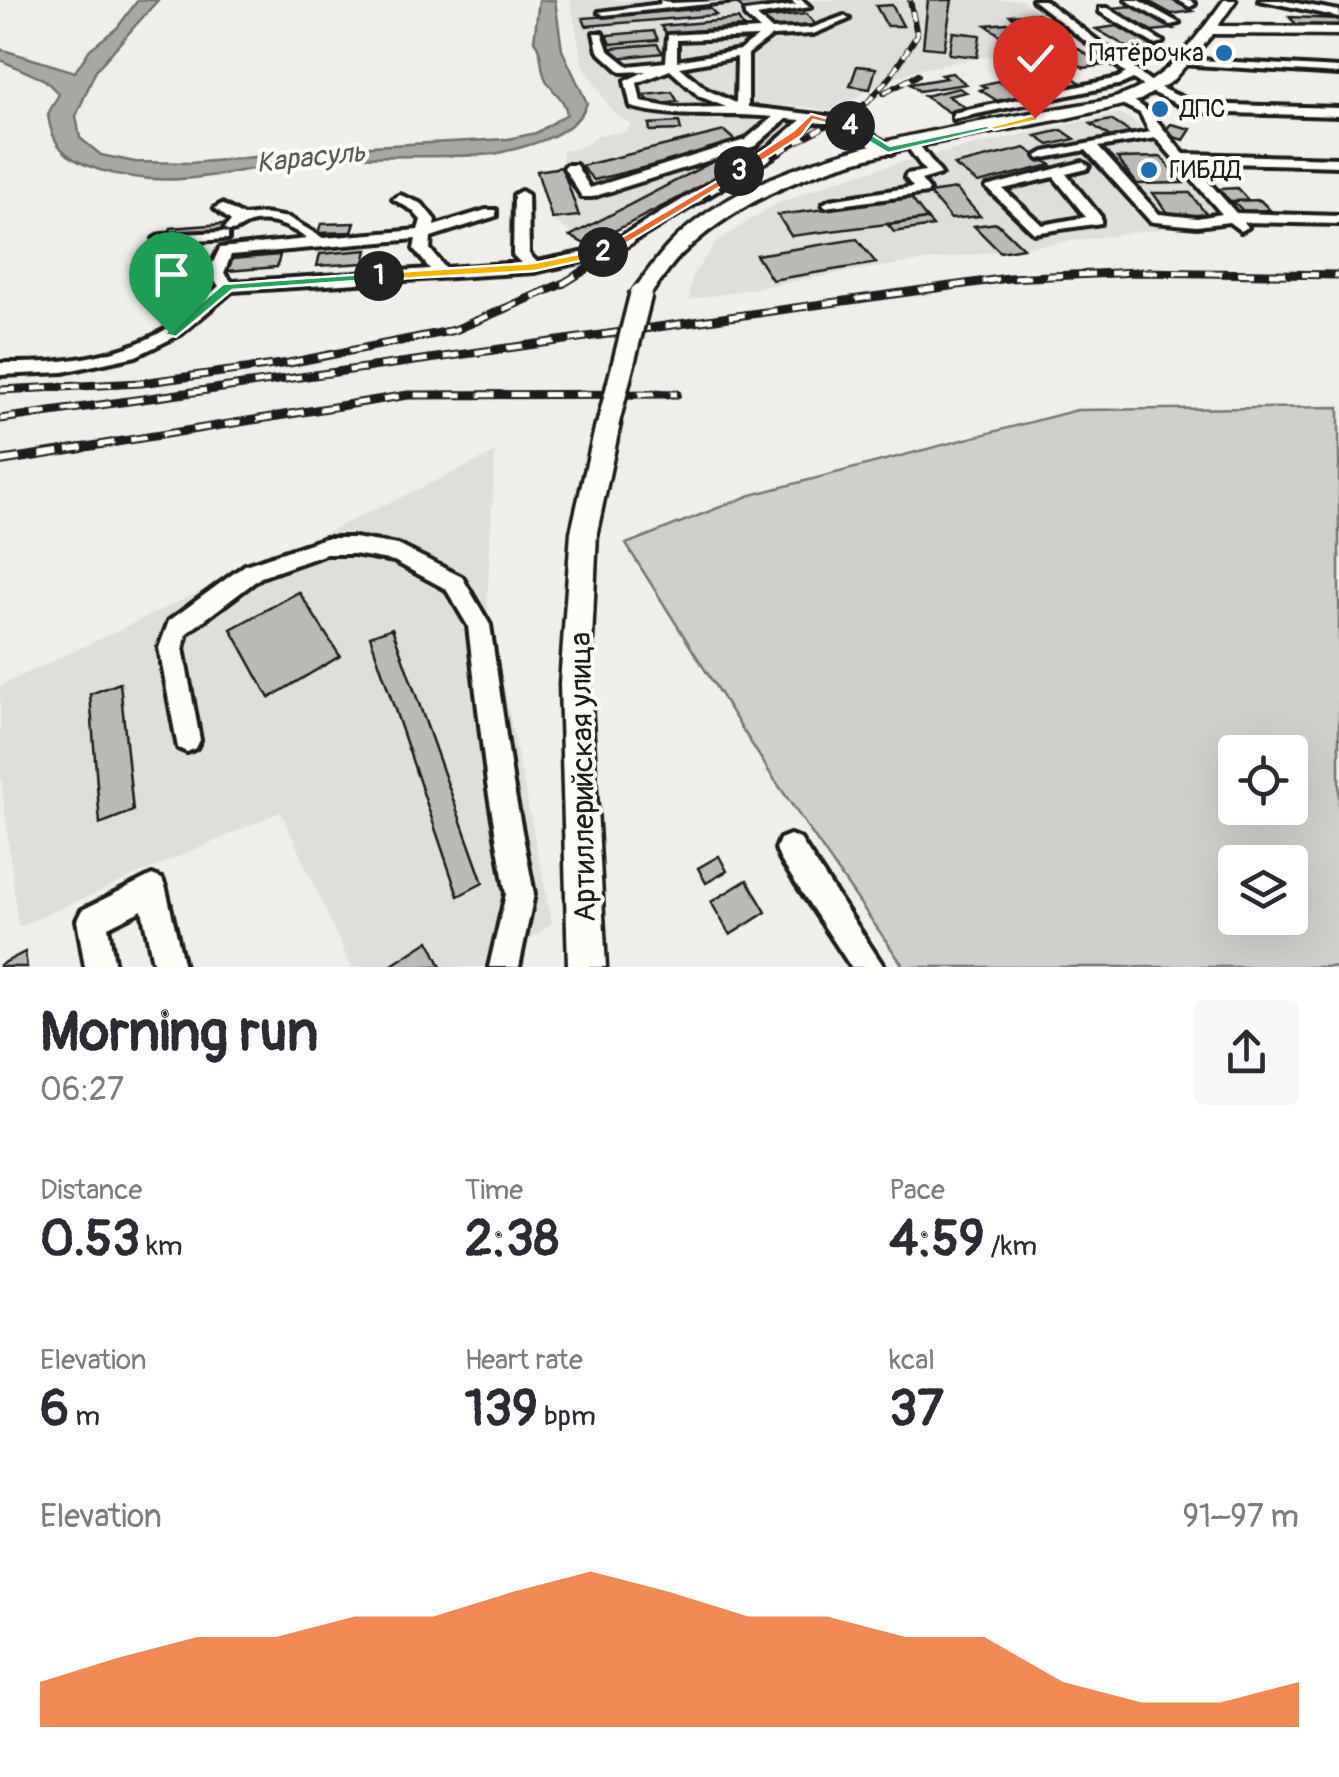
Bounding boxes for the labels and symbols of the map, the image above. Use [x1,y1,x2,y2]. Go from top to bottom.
pin [993,16,1078,119]
place label: Пятёрочка [1089,38,1204,69]
marker: Пятёрочка [1213,42,1235,64]
place label: ДПС [1179,94,1225,125]
marker: ДПС [1149,98,1171,120]
pin: 4 [825,101,875,151]
water label: Карасуль [255,135,367,181]
pin: 3 [714,146,764,196]
place label: ГИБДД [1169,155,1242,186]
marker: ГИБДД [1138,159,1160,181]
pin: 2 [578,227,628,277]
pin [129,232,214,335]
pin: 1 [354,251,404,301]
street label: Артиллерийская улица [562,632,604,922]

